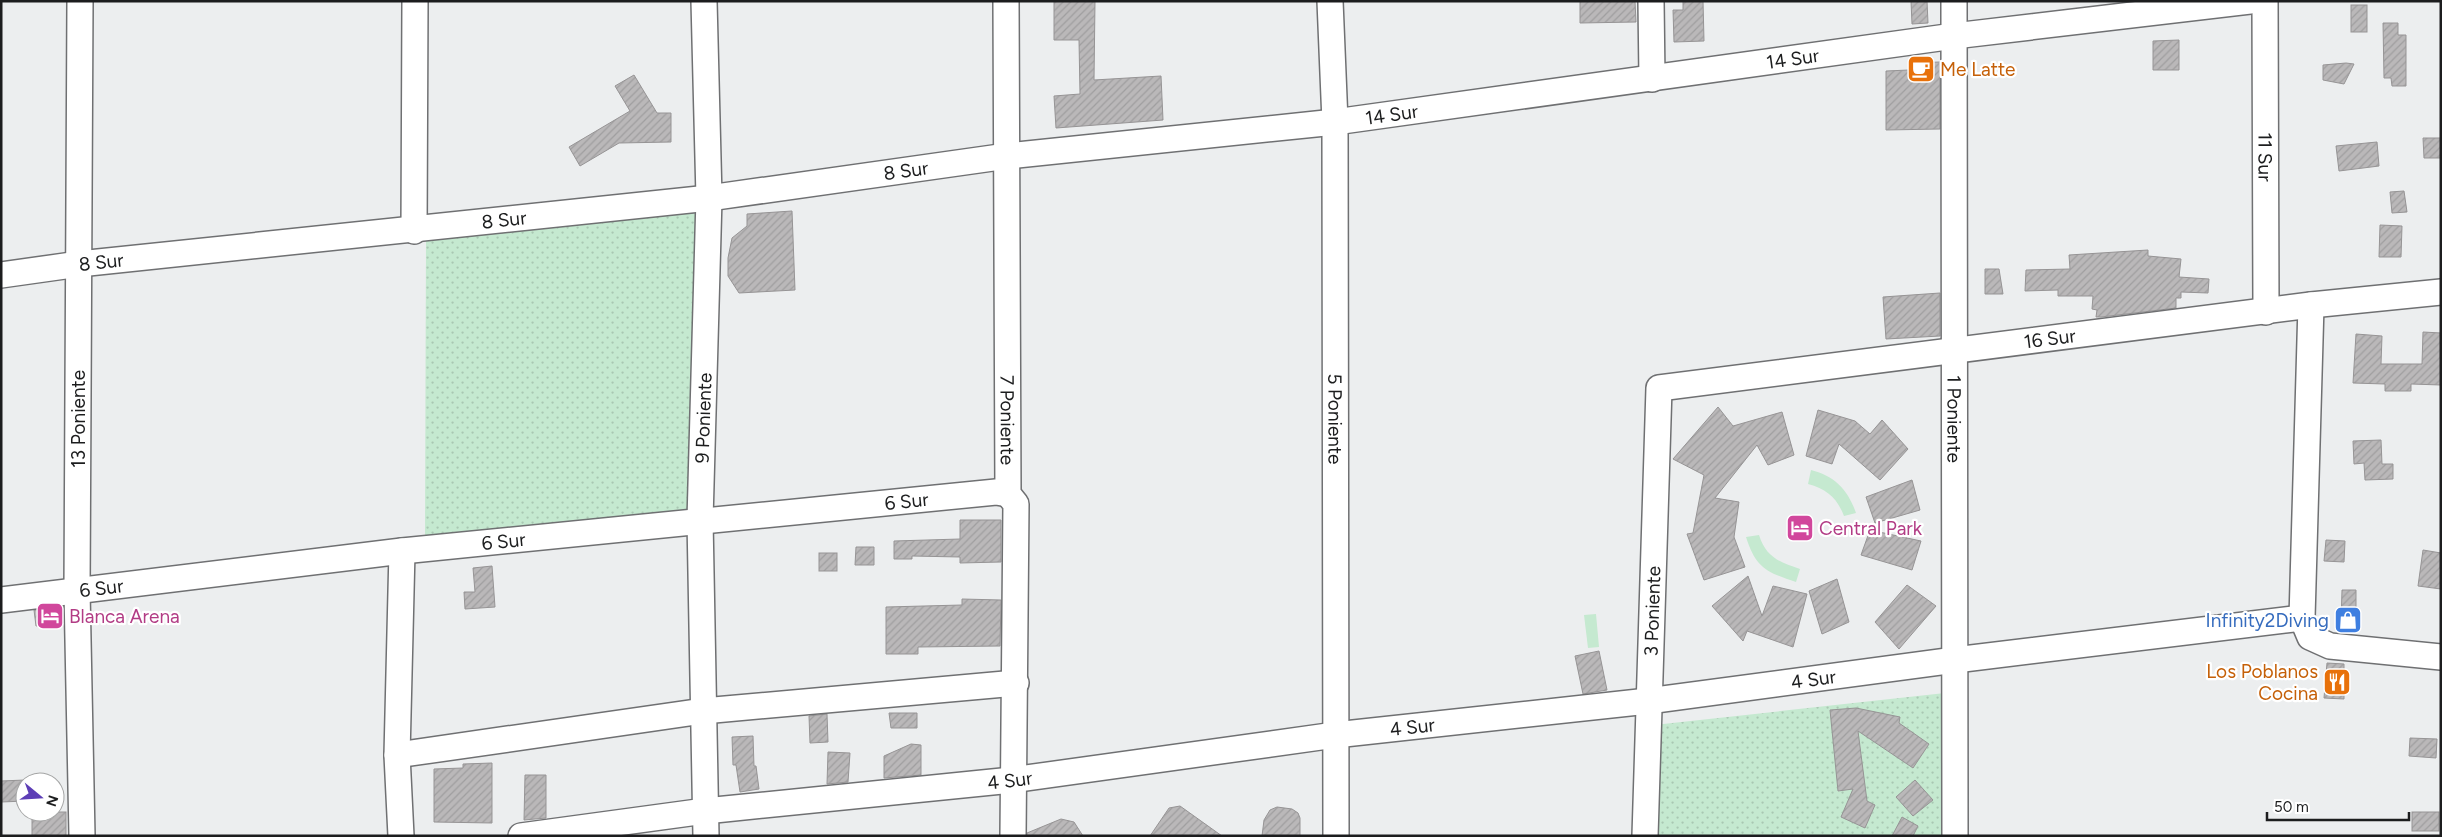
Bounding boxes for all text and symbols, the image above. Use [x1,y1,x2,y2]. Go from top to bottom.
street label: 14 Sur [1765,44,1821,74]
cafe icon: Me Latte [1906,54,1936,84]
place label: Me Latte [1940,58,2015,81]
street label: 14 Sur [1364,100,1420,130]
street label: 11 Sur [2253,132,2277,182]
street label: 8 Sur [882,156,930,185]
street label: 8 Sur [480,206,528,234]
street label: 8 Sur [78,248,125,276]
street label: 16 Sur [2022,324,2078,353]
street label: 13 Poniente [67,370,90,468]
street label: 9 Poniente [690,372,717,464]
street label: 5 Poniente [1323,373,1346,464]
street label: 7 Poniente [996,375,1019,465]
street label: 1 Poniente [1942,375,1966,463]
street label: 6 Sur [883,488,930,515]
hotel icon: Central Park [1785,513,1815,543]
place label: Central Park [1819,517,1923,540]
street label: 6 Sur [480,528,527,555]
street label: 3 Poniente [1640,566,1665,657]
street label: 6 Sur [78,574,125,602]
hotel icon: Blanca Arena [35,601,65,631]
place label: Blanca Arena [69,605,180,628]
shop icon: Infinity2Diving [2333,605,2363,635]
place label: Infinity2Diving [2205,609,2329,632]
place label: Los Poblanos Cocina [2206,660,2318,705]
street label: 4 Sur [1789,665,1838,694]
restaurant icon: Los Poblanos Cocina [2322,667,2352,697]
street label: 4 Sur [1389,713,1437,741]
street label: 4 Sur [986,766,1034,794]
north arrow [15,772,65,822]
scale bar [2267,790,2410,822]
text: N [42,793,62,809]
text: 50 m [2274,798,2309,816]

